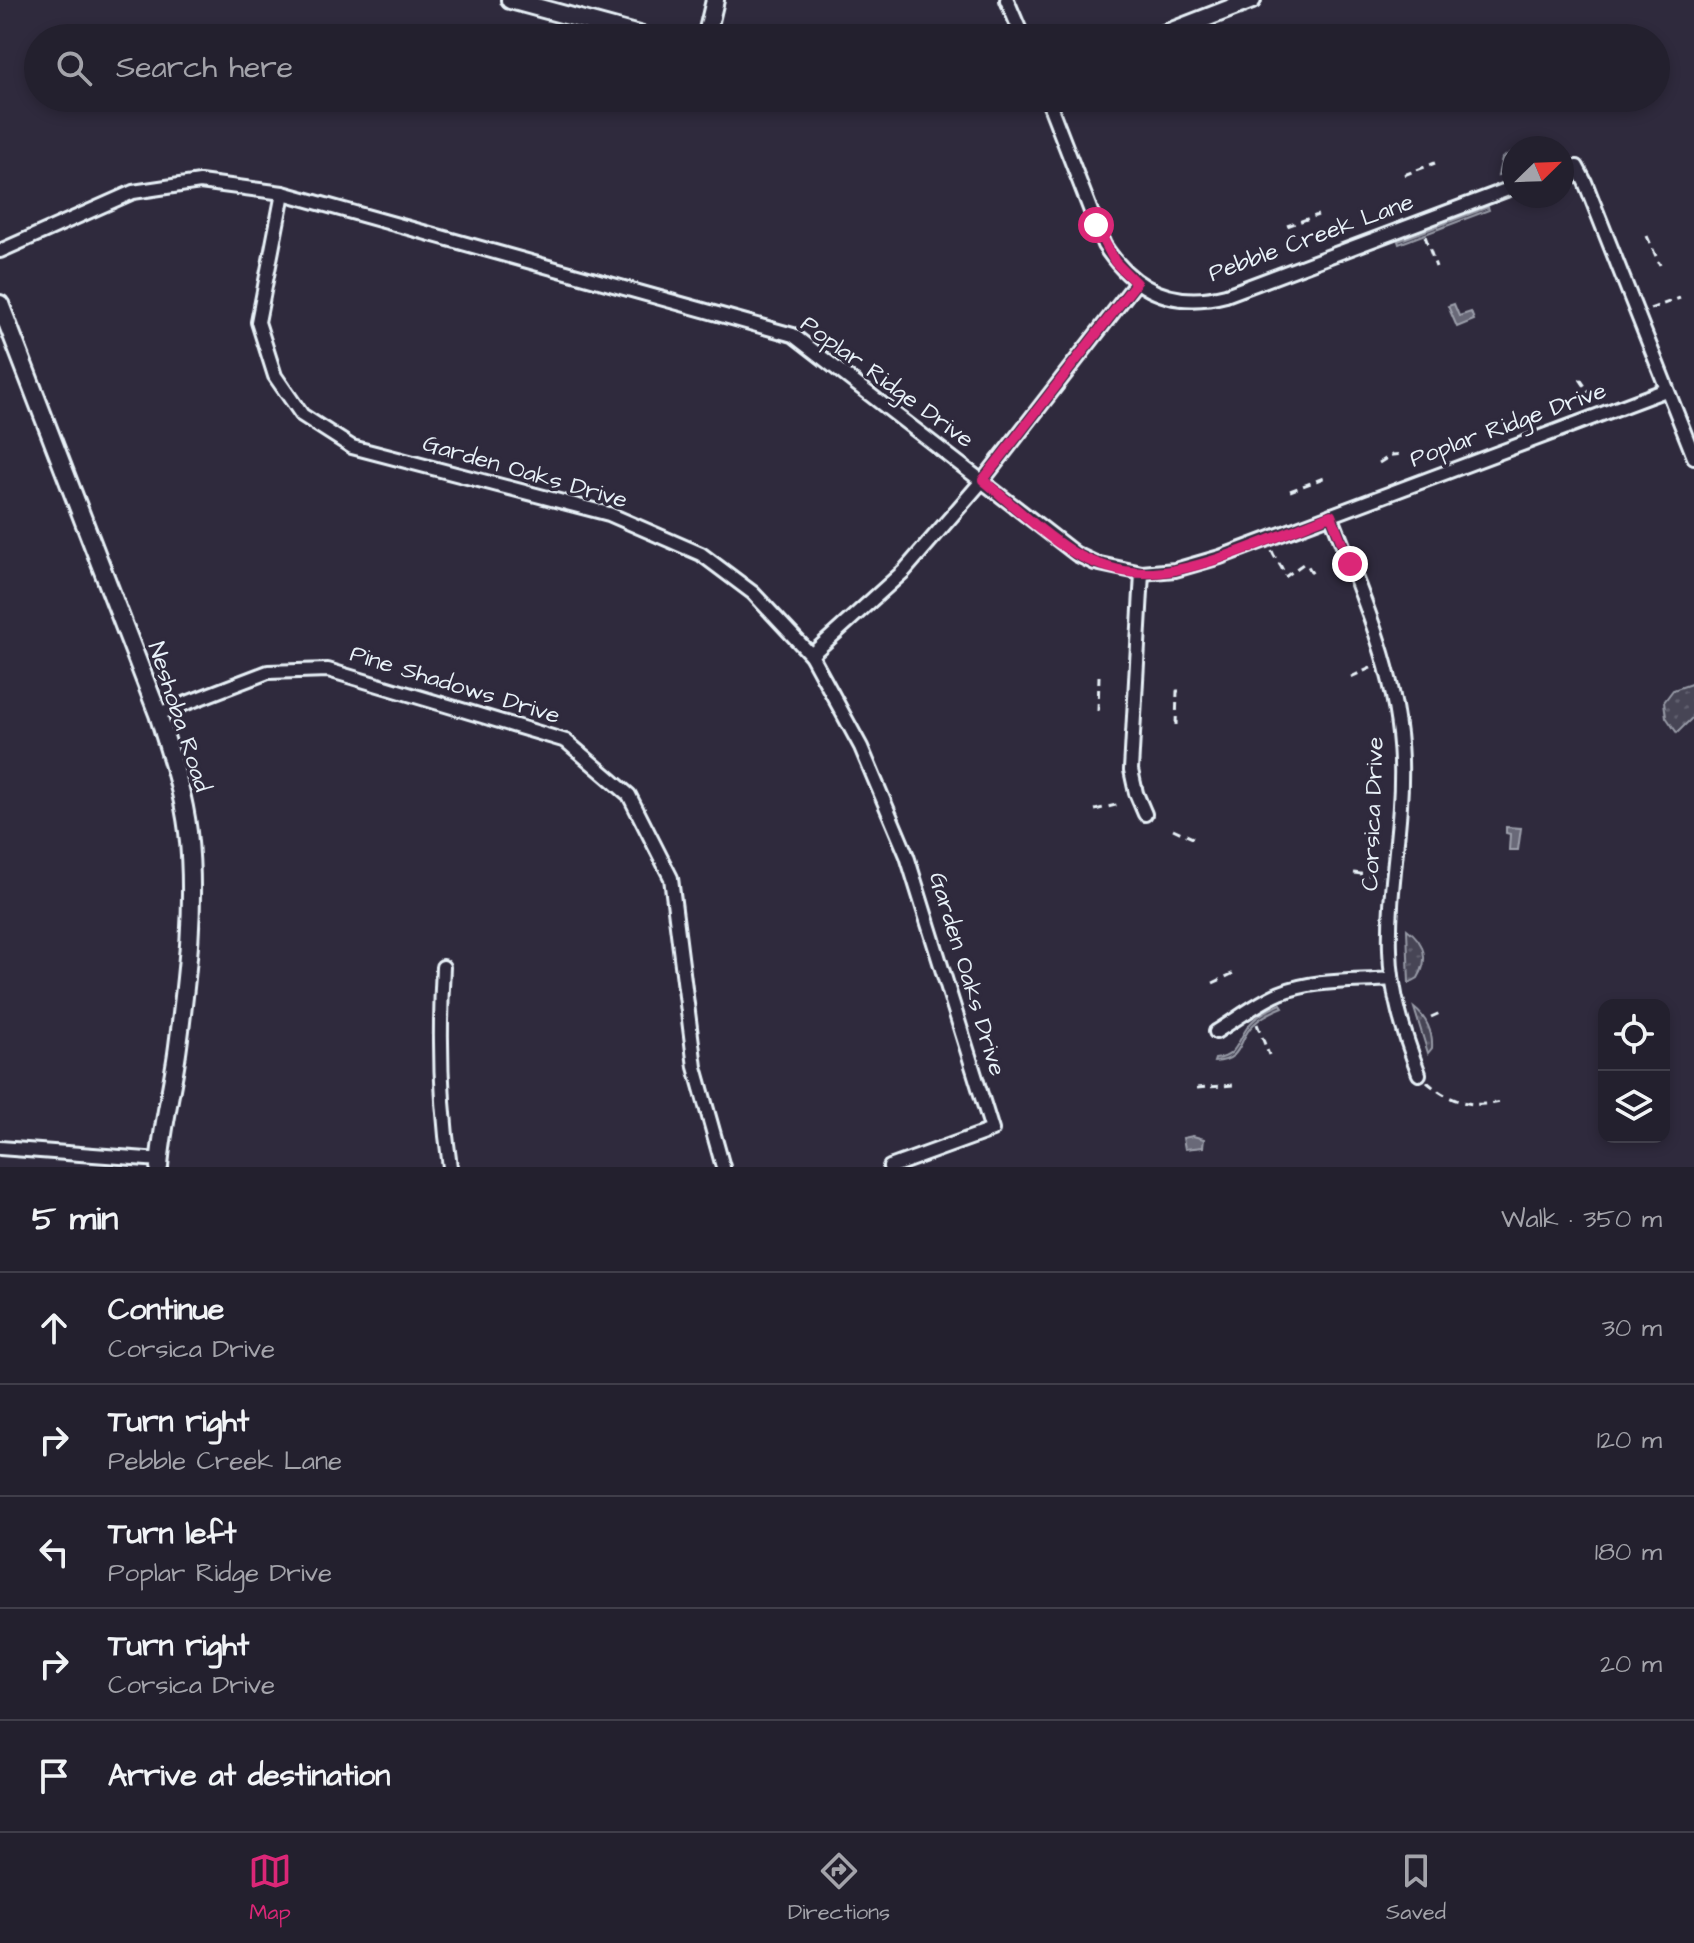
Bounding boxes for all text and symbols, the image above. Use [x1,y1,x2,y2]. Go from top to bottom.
search box [24,24,1670,112]
icon: search [52,46,96,90]
text: Search here [116,47,293,89]
north arrow [1502,136,1574,208]
street label: Pebble Creek Lane [1204,185,1418,291]
route start [1078,207,1114,243]
street label: Poplar Ridge Drive [793,307,981,457]
street label: Poplar Ridge Drive [1405,374,1611,477]
street label: Garden Oaks Drive [419,427,631,517]
route end [1332,546,1368,582]
street label: Pine Shadows Drive [346,637,564,733]
street label: Neshoba Road [139,638,219,796]
street label: Corsica Drive [1353,736,1393,892]
street label: Garden Oaks Drive [920,868,1014,1080]
map controls [1598,999,1670,1143]
button: locate [1598,999,1670,1071]
button: layers [1598,1071,1670,1143]
text: 5 min [32,1195,118,1243]
text: Walk · 350 m [1501,1201,1662,1237]
text: Continue [108,1289,224,1331]
icon: ahead [32,1306,76,1350]
text: 30 m [1602,1310,1662,1346]
text: Corsica Drive [108,1331,275,1367]
text: Turn right [108,1401,249,1443]
icon: right [32,1418,76,1462]
text: 120 m [1597,1422,1662,1458]
text: Pebble Creek Lane [108,1443,342,1479]
text: Turn left [108,1513,236,1555]
icon: left [32,1530,76,1574]
text: 180 m [1595,1534,1662,1570]
text: Poplar Ridge Drive [108,1555,332,1591]
text: Turn right [108,1625,249,1667]
icon: right [32,1642,76,1686]
text: 20 m [1600,1646,1662,1682]
text: Corsica Drive [108,1667,275,1703]
icon: arrive [32,1754,76,1798]
text: Arrive at destination [108,1755,390,1797]
tab: Map [248,1849,292,1928]
tab: Directions [788,1849,890,1928]
tab: Saved [1386,1849,1446,1928]

